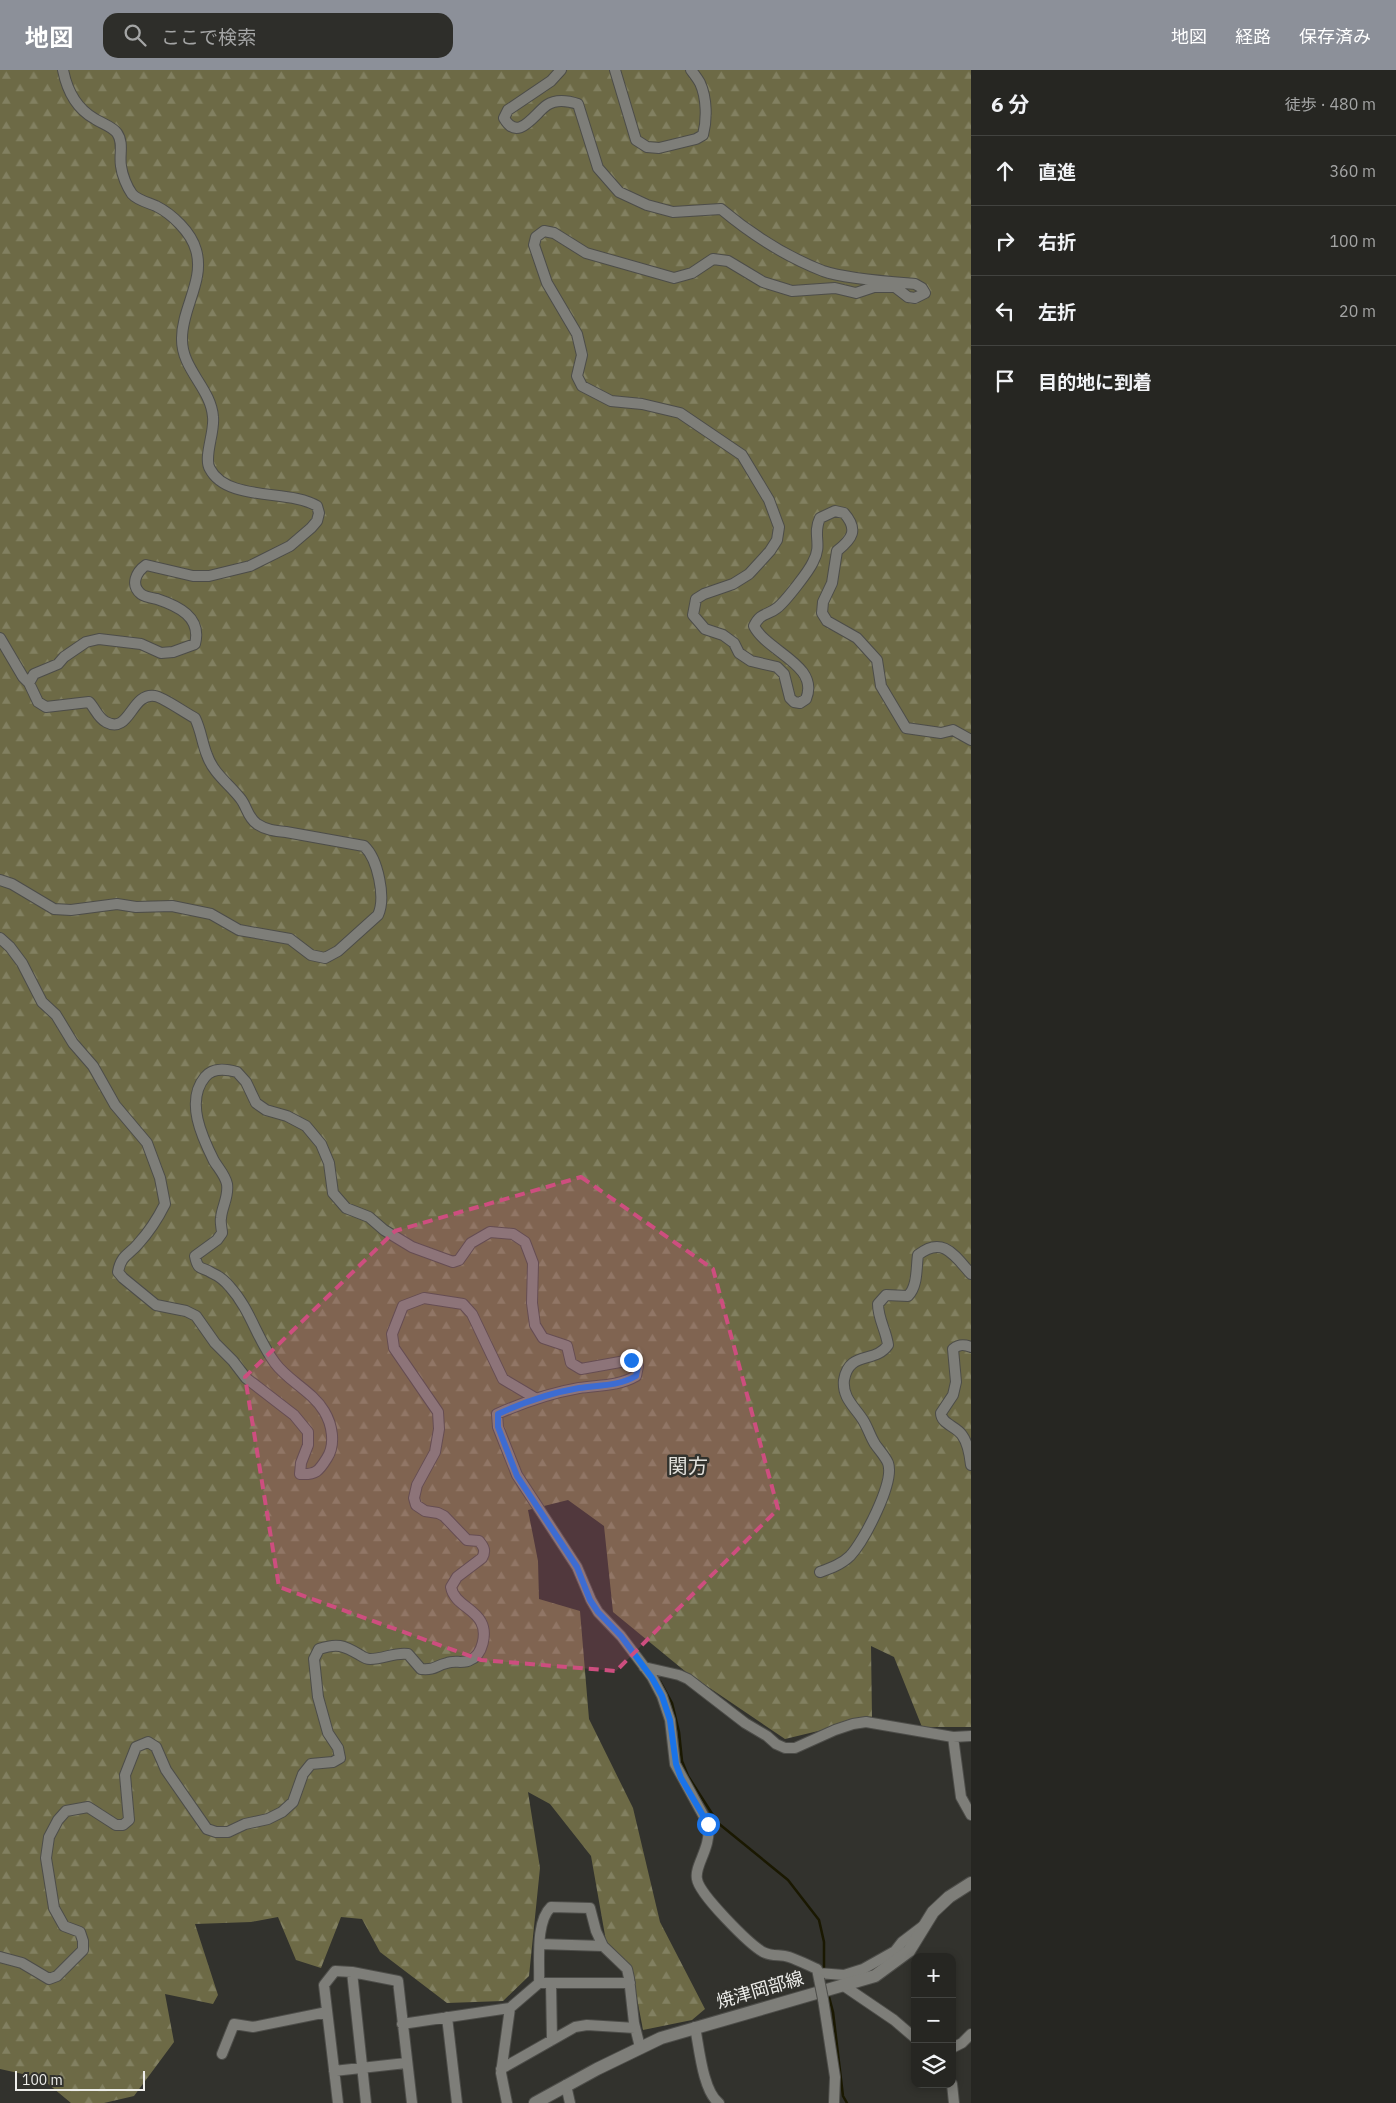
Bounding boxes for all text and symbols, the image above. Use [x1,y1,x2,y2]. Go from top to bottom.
search box [103,13,453,58]
text: 地図 [25,21,73,53]
icon: search [121,21,149,49]
text: ここで検索 [161,25,256,49]
text: 地図 [1171,25,1207,48]
text: 経路 [1235,25,1271,48]
text: 保存済み [1299,25,1371,48]
text: 6 分 [991,90,1030,118]
text: 徒歩 · 480 m [1285,94,1376,114]
icon: ahead [991,157,1019,185]
text: 直進 [1038,160,1076,184]
text: 360 m [1329,161,1376,181]
icon: right [991,227,1019,255]
text: 右折 [1038,230,1076,254]
text: 100 m [1329,231,1376,251]
icon: left [991,297,1019,325]
text: 左折 [1038,300,1076,324]
text: 20 m [1339,301,1376,321]
icon: arrive [991,367,1019,395]
text: 目的地に到着 [1038,370,1152,394]
route end [620,1349,643,1372]
district label: 関方 [668,1452,708,1479]
route start [697,1813,720,1836]
map controls [911,1953,956,2088]
button: + [911,1953,956,1998]
street label: 焼津岡部線 [713,1966,806,2013]
button: − [911,1998,956,2043]
button: layers [911,2043,956,2088]
scale bar [15,2068,145,2091]
text: 100 m [22,2071,63,2089]

